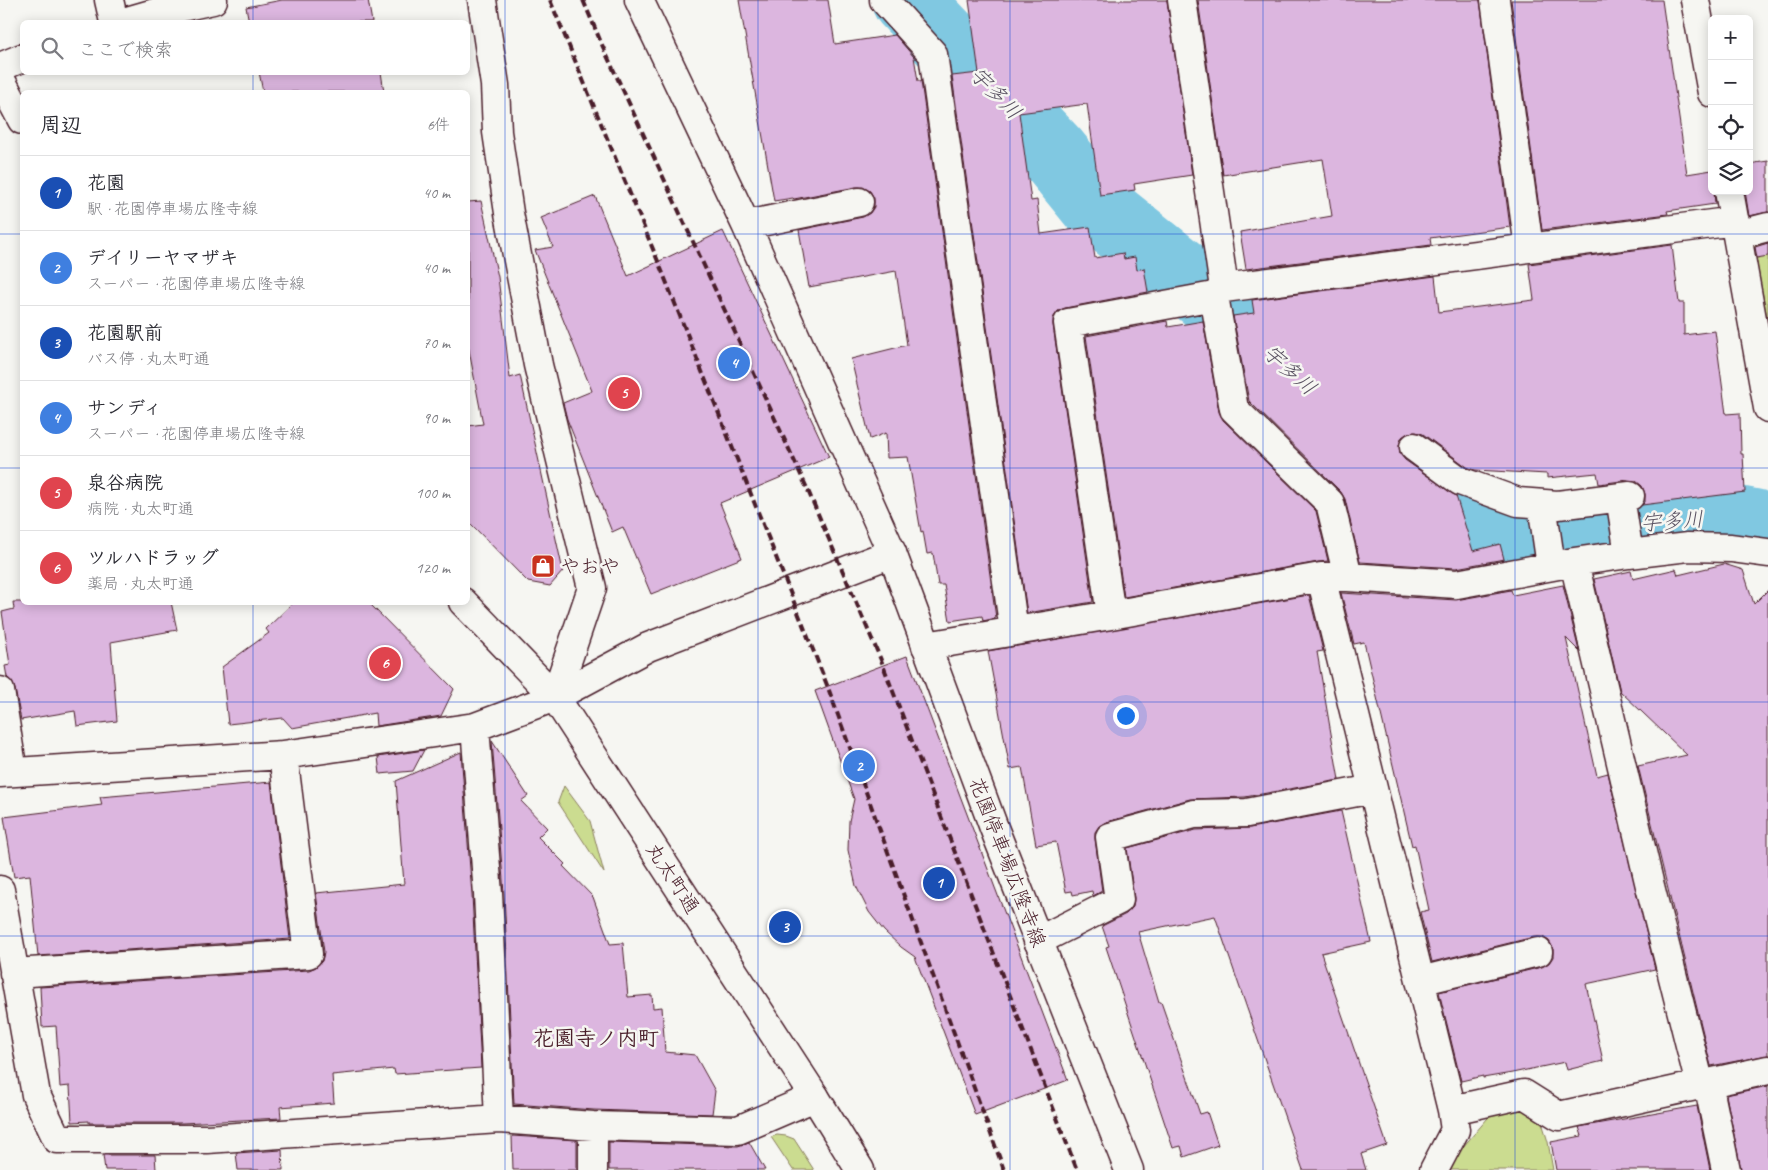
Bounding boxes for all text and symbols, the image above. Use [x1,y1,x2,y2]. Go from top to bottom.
map controls [1708,15,1753,195]
button: + [1708,15,1753,60]
search box [20,20,470,75]
icon: search [38,34,66,62]
text: ここで検索 [78,38,173,62]
button: − [1708,60,1753,105]
water label: 宇多川 [965,61,1027,125]
button: locate [1708,105,1753,150]
text: 周辺 [40,112,82,138]
text: 6件 [427,115,450,135]
button: layers [1708,150,1753,195]
text: 花園 [87,171,125,195]
text: 1 [52,183,60,203]
text: 40 m [423,183,450,203]
text: 駅 · 花園停車場広隆寺線 [87,199,258,219]
text: デイリーヤマザキ [87,246,239,270]
text: 2 [52,258,60,278]
text: 40 m [423,258,450,278]
text: スーパー · 花園停車場広隆寺線 [87,274,305,294]
text: 花園駅前 [87,321,163,345]
text: 3 [52,333,60,353]
text: 70 m [423,333,450,353]
water label: 宇多川 [1258,339,1322,401]
pin: 4 [718,344,750,382]
text: バス停 · 丸太町通 [87,349,210,369]
pin: 5 [608,374,640,412]
text: サンディ [87,396,162,420]
text: 4 [52,408,60,428]
text: 90 m [423,408,450,428]
text: スーパー · 花園停車場広隆寺線 [87,424,305,444]
text: 泉谷病院 [87,471,163,495]
text: 5 [53,483,59,503]
text: 100 m [416,483,450,503]
text: 病院 · 丸太町通 [87,499,194,519]
water label: 宇多川 [1640,506,1704,536]
text: ツルハドラッグ [87,546,219,570]
shop icon: やおや [530,553,556,579]
place label: やおや [560,554,620,579]
text: 6 [52,558,60,578]
text: 120 m [416,558,450,578]
text: 薬局 · 丸太町通 [87,574,194,594]
pin: 6 [369,644,401,682]
your location [1113,703,1139,729]
pin: 2 [843,747,875,785]
street label: 花園停車場広隆寺線 [964,774,1051,951]
street label: 丸太町通 [640,838,705,919]
pin: 1 [923,864,955,902]
pin: 3 [769,908,801,946]
district label: 花園寺ノ内町 [533,1025,659,1051]

